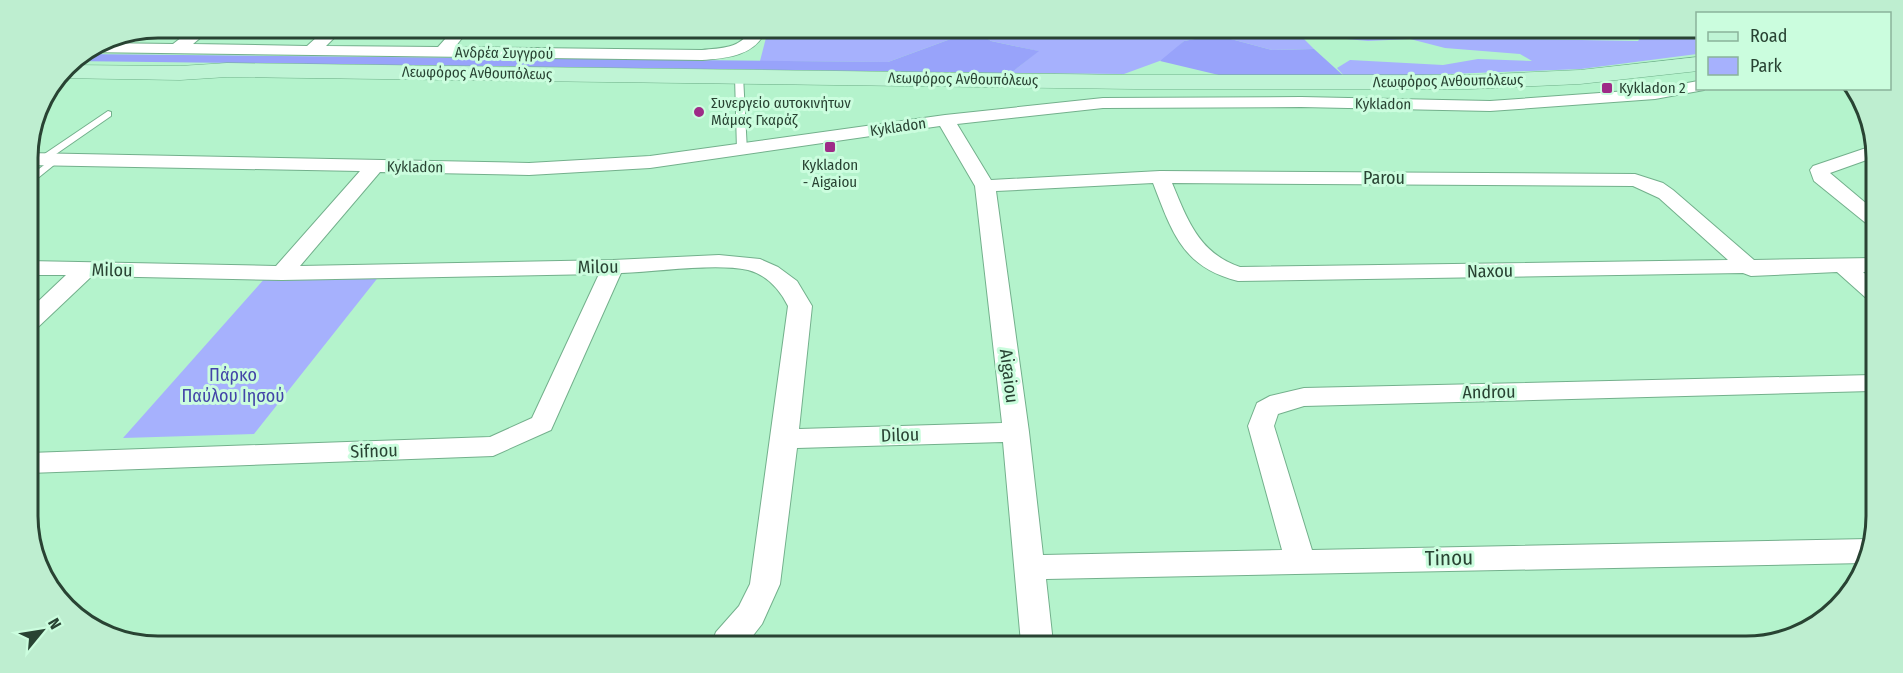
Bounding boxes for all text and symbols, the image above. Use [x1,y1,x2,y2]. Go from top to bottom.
legend [1696,12,1891,90]
text: Road [1750,25,1787,47]
street label: Ανδρέα Συγγρού [455,43,553,63]
text: Park [1750,55,1783,77]
street label: Λεωφόρος Ανθουπόλεως [402,63,553,83]
street label: Λεωφόρος Ανθουπόλεως [888,69,1039,89]
street label: Λεωφόρος Ανθουπόλεως [1373,71,1524,91]
place label: Kykladon 2 [1619,79,1686,97]
marker: Kykladon 2 [1600,81,1614,95]
place label: Συνεργείο αυτοκινήτων Μάμας Γκαράζ [711,94,851,129]
street label: Kykladon [1355,95,1411,113]
marker: Συνεργείο αυτοκινήτων Μάμας Γκαράζ [692,105,706,119]
street label: Kykladon [869,114,927,140]
marker: Kykladon - Aigaiou [823,140,837,154]
place label: Kykladon - Aigaiou [802,156,858,191]
street label: Kykladon [387,158,443,176]
street label: Parou [1363,167,1405,189]
street label: Milou [577,256,619,278]
street label: Milou [91,259,133,281]
street label: Naxou [1467,260,1513,282]
street label: Aigaiou [995,348,1023,404]
park label: Πἀρκο Παὐλου Ιησού [182,364,284,407]
street label: Androu [1462,381,1516,403]
street label: Dilou [880,423,920,447]
street label: Sifnou [350,439,398,463]
street label: Tinou [1425,545,1473,571]
north arrow [12,601,72,661]
text: N [44,615,65,633]

